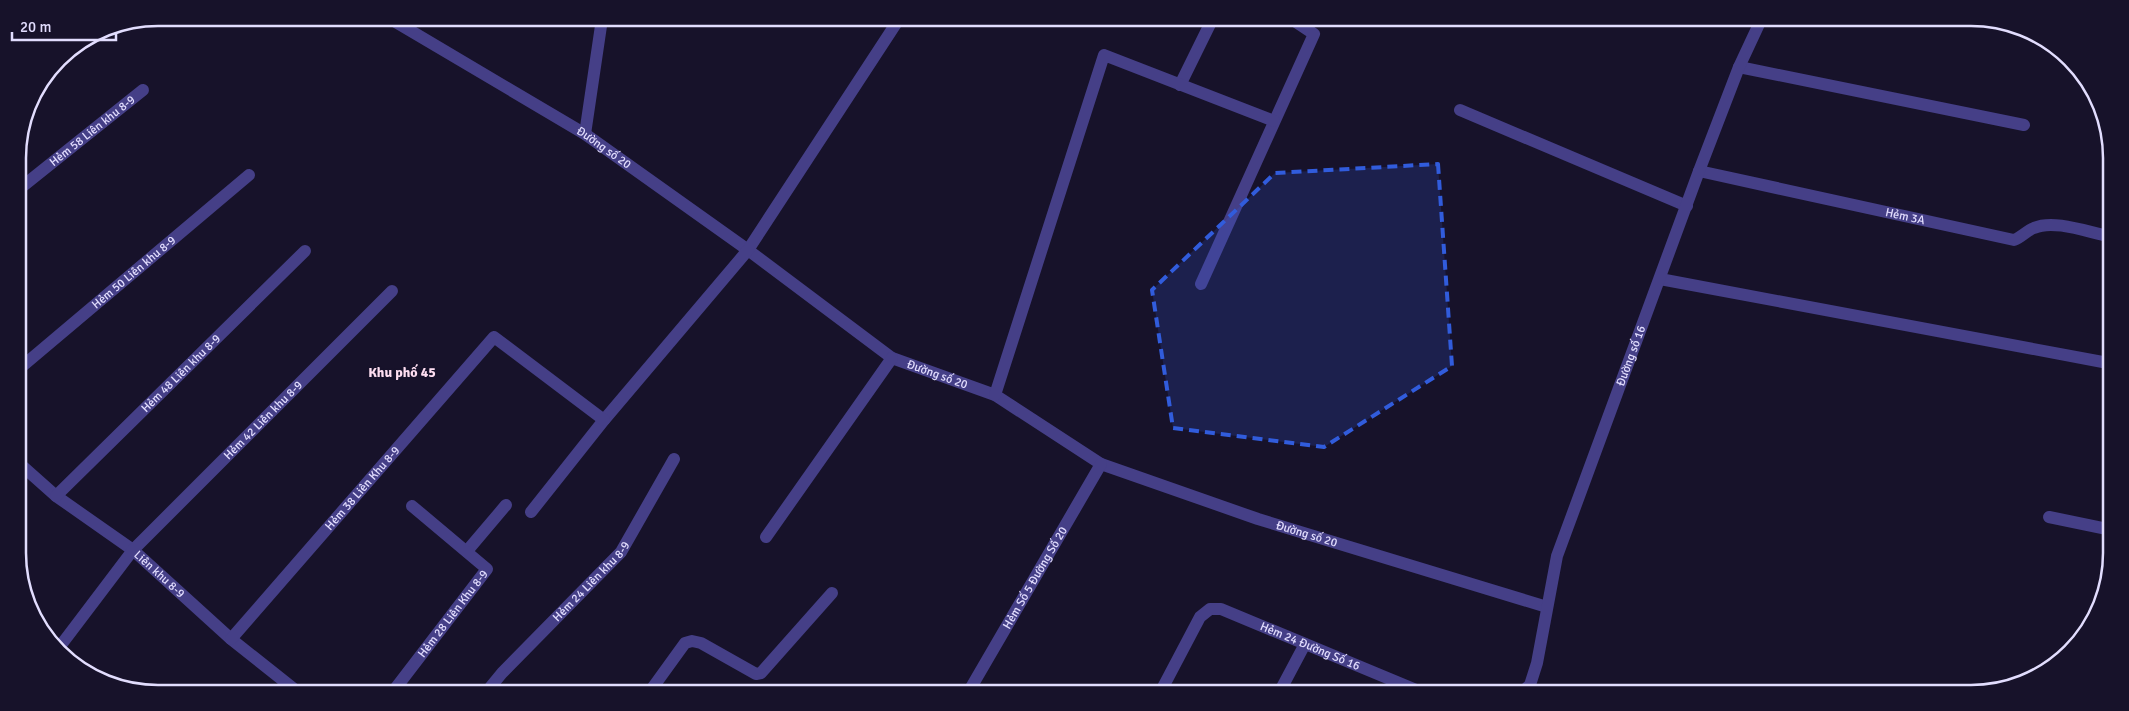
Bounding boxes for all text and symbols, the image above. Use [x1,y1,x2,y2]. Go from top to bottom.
scale bar [12,10,116,42]
text: 20 m [20,18,51,36]
street label: Hẻm 58 Liên khu 8-9 [47,92,138,170]
street label: Đường số 20 [574,124,634,172]
street label: Hẻm 3A [1884,205,1927,228]
street label: Hẻm 50 Liên khu 8-9 [89,233,179,312]
street label: Đường số 16 [1613,324,1649,388]
street label: Hẻm 48 Liên khu 8-9 [138,331,224,416]
street label: Đường số 20 [905,357,970,393]
district label: Khu phố 45 [368,364,436,381]
street label: Hẻm 42 Liên khu 8-9 [221,378,306,463]
street label: Hẻm 38 Liên Khu 8-9 [322,443,403,534]
street label: Đường số 20 [1274,518,1339,551]
street label: Hẻm Số 5 Đường Số 20 [1000,524,1071,632]
street label: Hẻm 24 Liên khu 8-9 [550,539,633,625]
street label: Liên khu 8-9 [131,548,188,601]
street label: Hẻm 28 Liên Khu 8-9 [415,567,492,661]
street label: Hẻm 24 Đường Số 16 [1258,619,1362,674]

